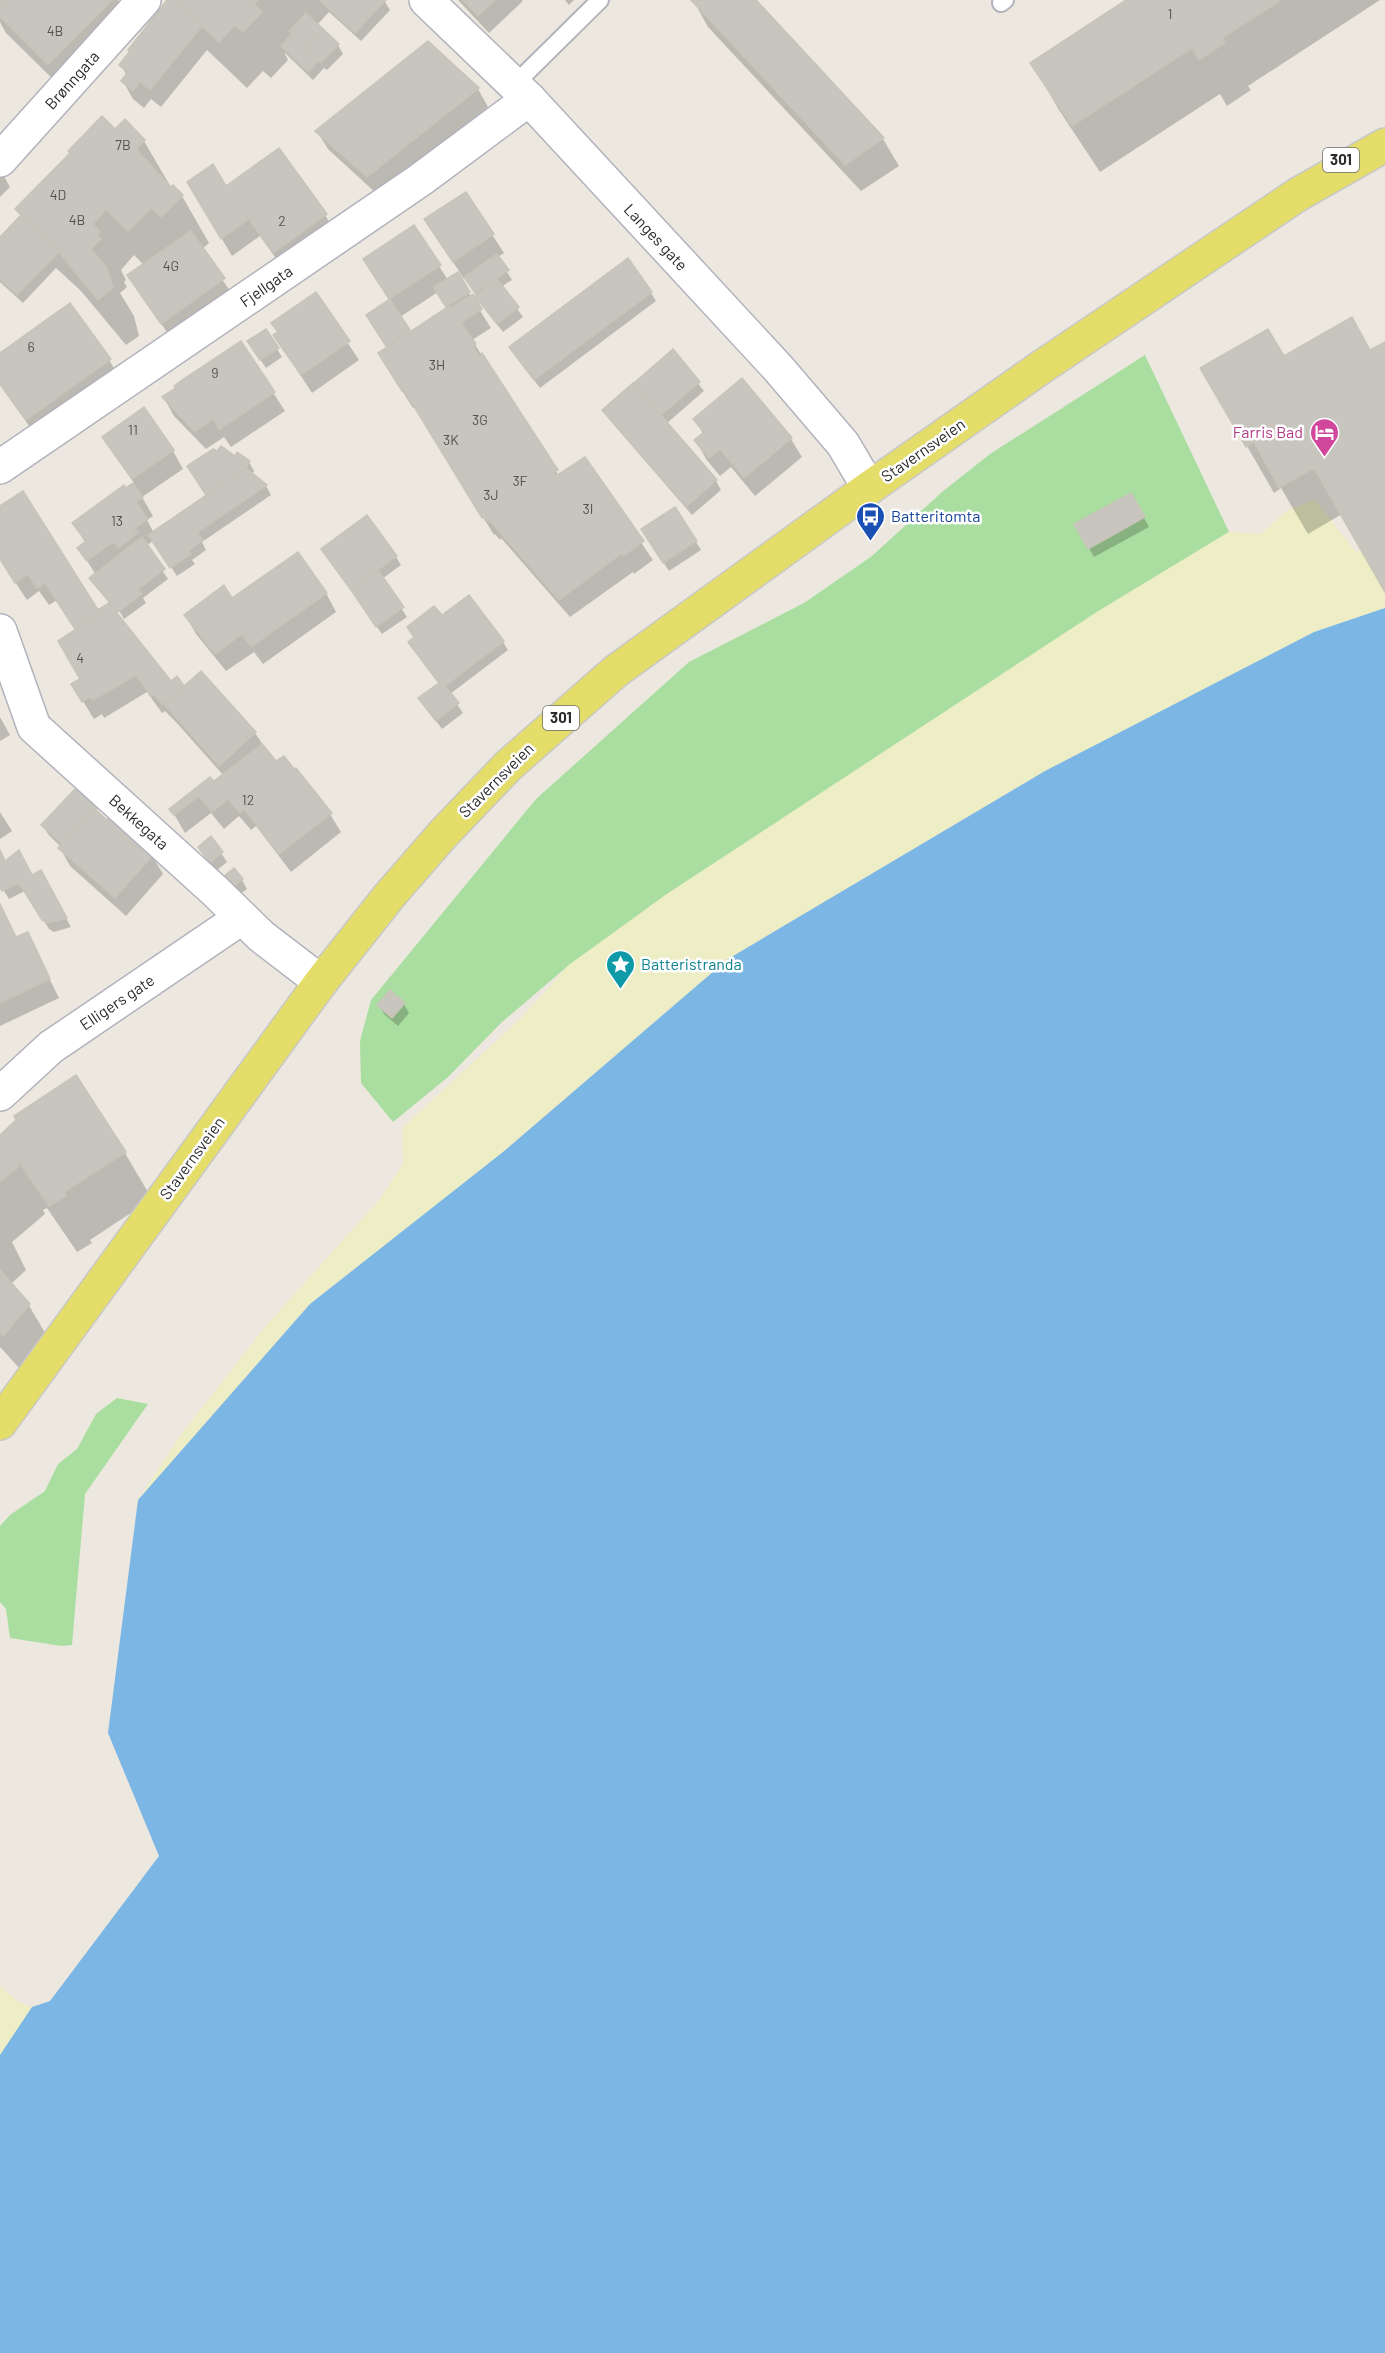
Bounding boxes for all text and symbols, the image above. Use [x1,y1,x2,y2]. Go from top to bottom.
house number: 1 [1168,5,1172,22]
house number: 4B [47,22,63,39]
street label: Brønngata [40,46,103,113]
house number: 7B [115,136,131,153]
road number: 301 [1323,148,1359,172]
house number: 4D [50,186,66,203]
street label: Langes gate [621,199,692,274]
house number: 4B [69,211,85,228]
house number: 2 [278,212,286,229]
house number: 4G [163,257,179,274]
street label: Fjellgata [236,261,296,310]
house number: 6 [27,338,35,355]
house number: 3H [429,356,445,373]
house number: 9 [211,364,219,381]
house number: 3G [472,411,488,428]
street label: Stavernsveien [877,414,968,485]
hotel icon: Farris Bad [1308,416,1340,458]
house number: 11 [128,421,138,438]
place label: Farris Bad [1233,422,1303,441]
house number: 3K [443,431,459,448]
house number: 3F [512,472,528,489]
house number: 3J [483,486,499,503]
house number: 3I [583,500,593,517]
bus stop icon: Batteritomta [854,500,886,542]
place label: Batteritomta [891,506,980,525]
house number: 13 [111,512,123,529]
house number: 4 [76,649,84,666]
road number: 301 [543,706,579,730]
street label: Stavernsveien [454,738,537,821]
street label: Bekkegata [106,790,173,853]
house number: 12 [242,791,254,808]
place icon: Batteristranda [604,948,636,990]
place label: Batteristranda [641,954,742,973]
street label: Elligers gate [76,970,158,1033]
street label: Stavernsveien [155,1113,228,1203]

